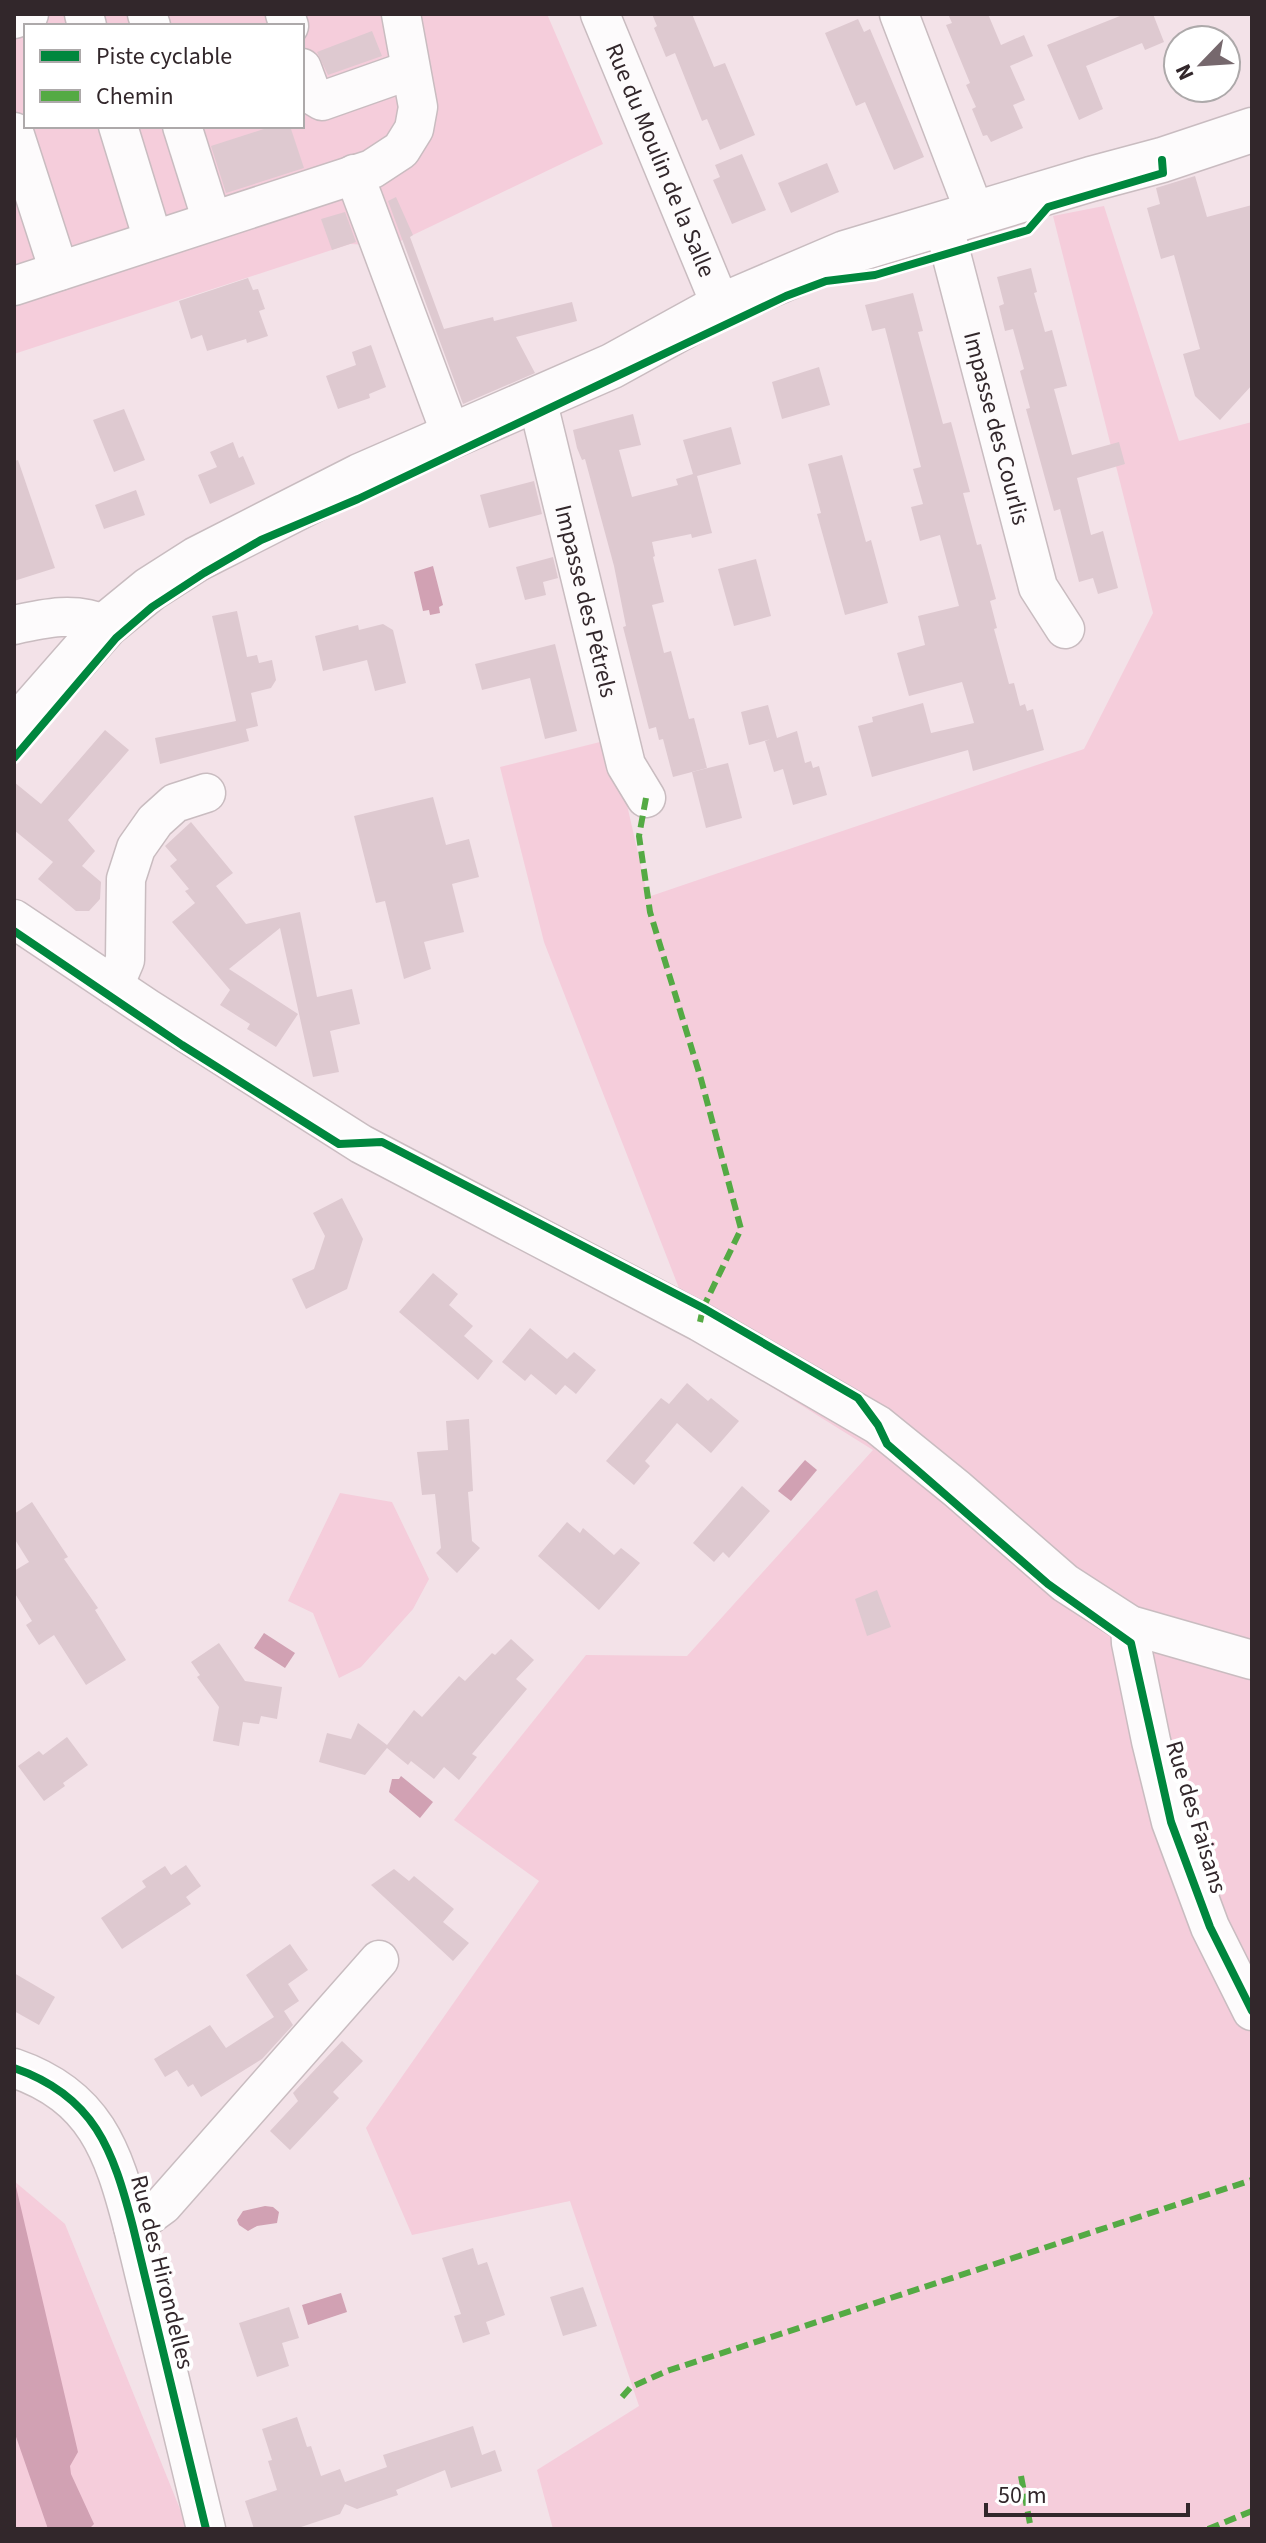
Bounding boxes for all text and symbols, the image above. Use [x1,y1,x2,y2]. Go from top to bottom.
legend [24,24,304,128]
north arrow [1162,24,1242,104]
street label: Rue du Moulin de la Salle [596,38,725,282]
text: Piste cyclable [96,39,232,74]
text: N [1167,59,1202,85]
text: Chemin [96,79,174,114]
street label: Impasse des Courlis [955,328,1039,529]
street label: Impasse des Pétrels [546,501,626,701]
street label: Rue des Faisans [1156,1736,1236,1898]
street label: Rue des Hirondelles [121,2171,203,2373]
scale bar [986,2467,1188,2517]
text: 50 m [998,2478,1047,2513]

